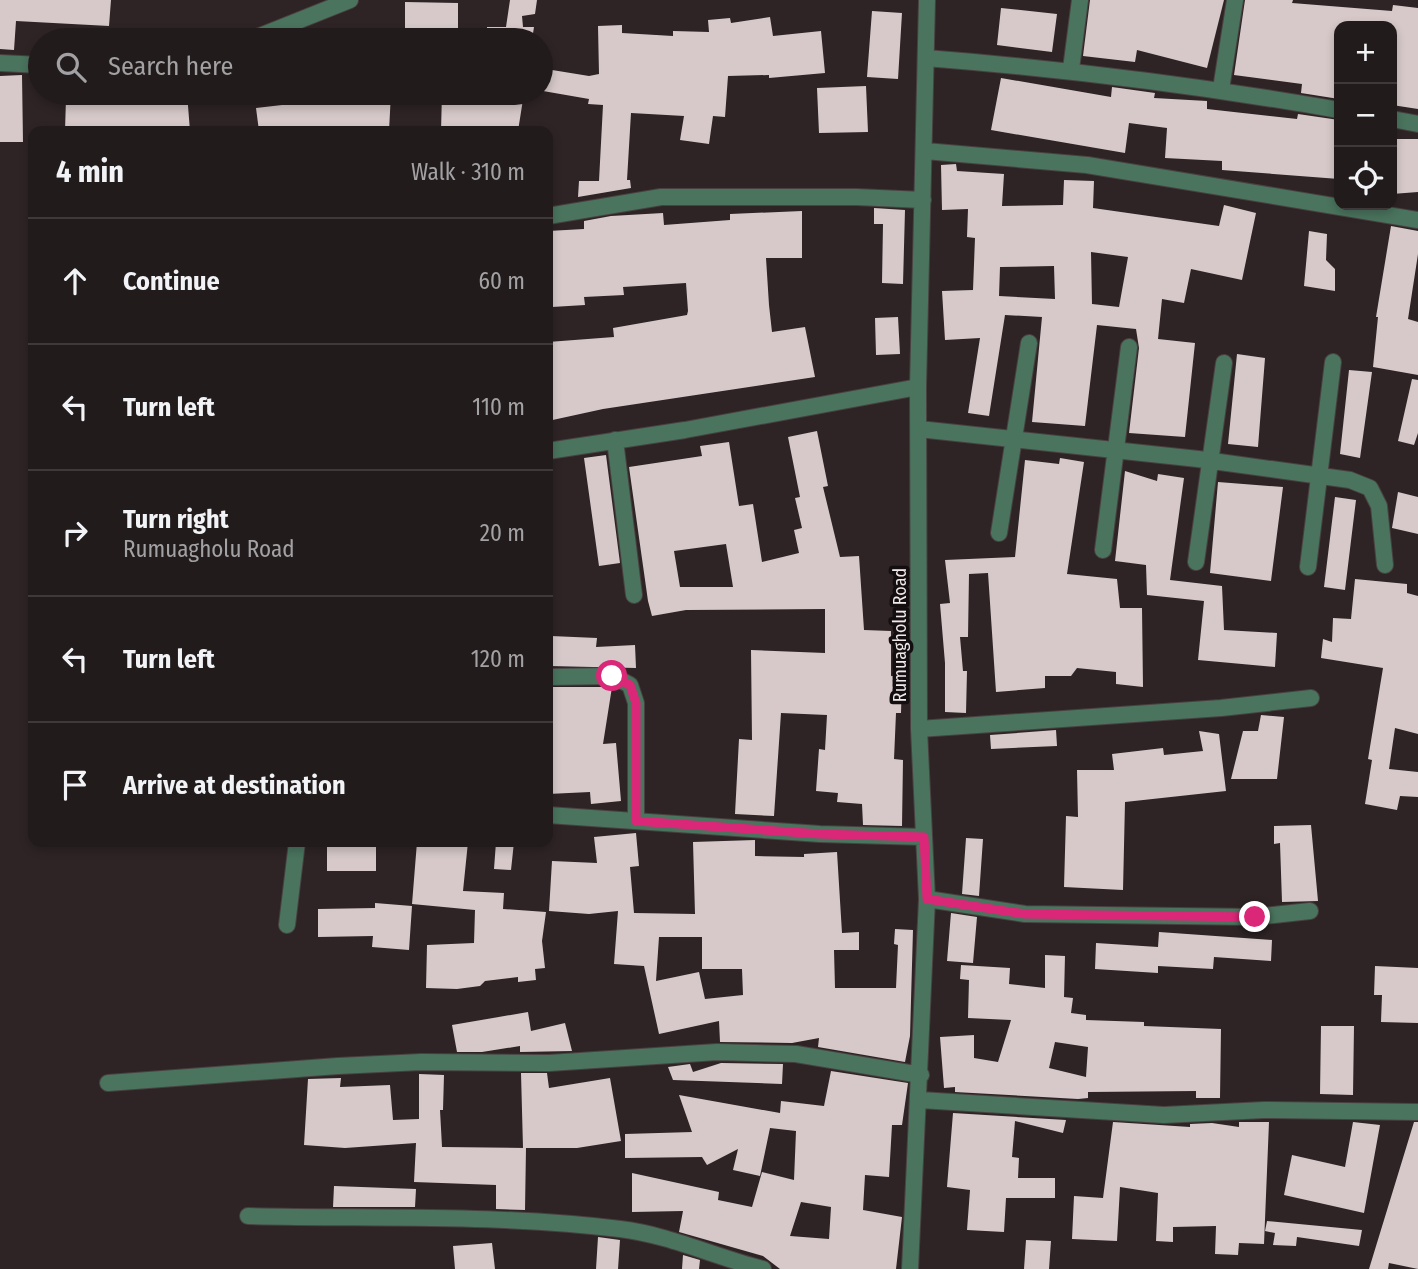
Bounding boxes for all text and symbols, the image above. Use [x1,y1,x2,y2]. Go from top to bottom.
map controls [1334,21,1397,210]
button: + [1334,21,1397,84]
search box [28,28,553,105]
icon: search [52,48,90,86]
text: Search here [108,51,233,82]
button: − [1334,84,1397,147]
button: locate [1334,147,1397,210]
text: 4 min [56,154,124,190]
text: Walk · 310 m [411,158,525,186]
icon: ahead [56,262,94,300]
text: Continue [123,266,220,297]
text: 60 m [479,267,525,295]
icon: left [56,388,94,426]
text: Turn left [123,392,215,423]
text: 110 m [472,393,525,421]
text: Turn right [123,504,229,535]
icon: right [56,514,94,552]
text: 20 m [480,519,525,547]
text: Rumuagholu Road [123,535,295,563]
street label: Rumuagholu Road [889,568,911,702]
icon: left [56,640,94,678]
text: Turn left [123,644,215,675]
text: 120 m [471,645,525,673]
route start [596,660,627,691]
icon: arrive [56,766,94,804]
text: Arrive at destination [123,770,346,801]
route end [1239,901,1270,932]

